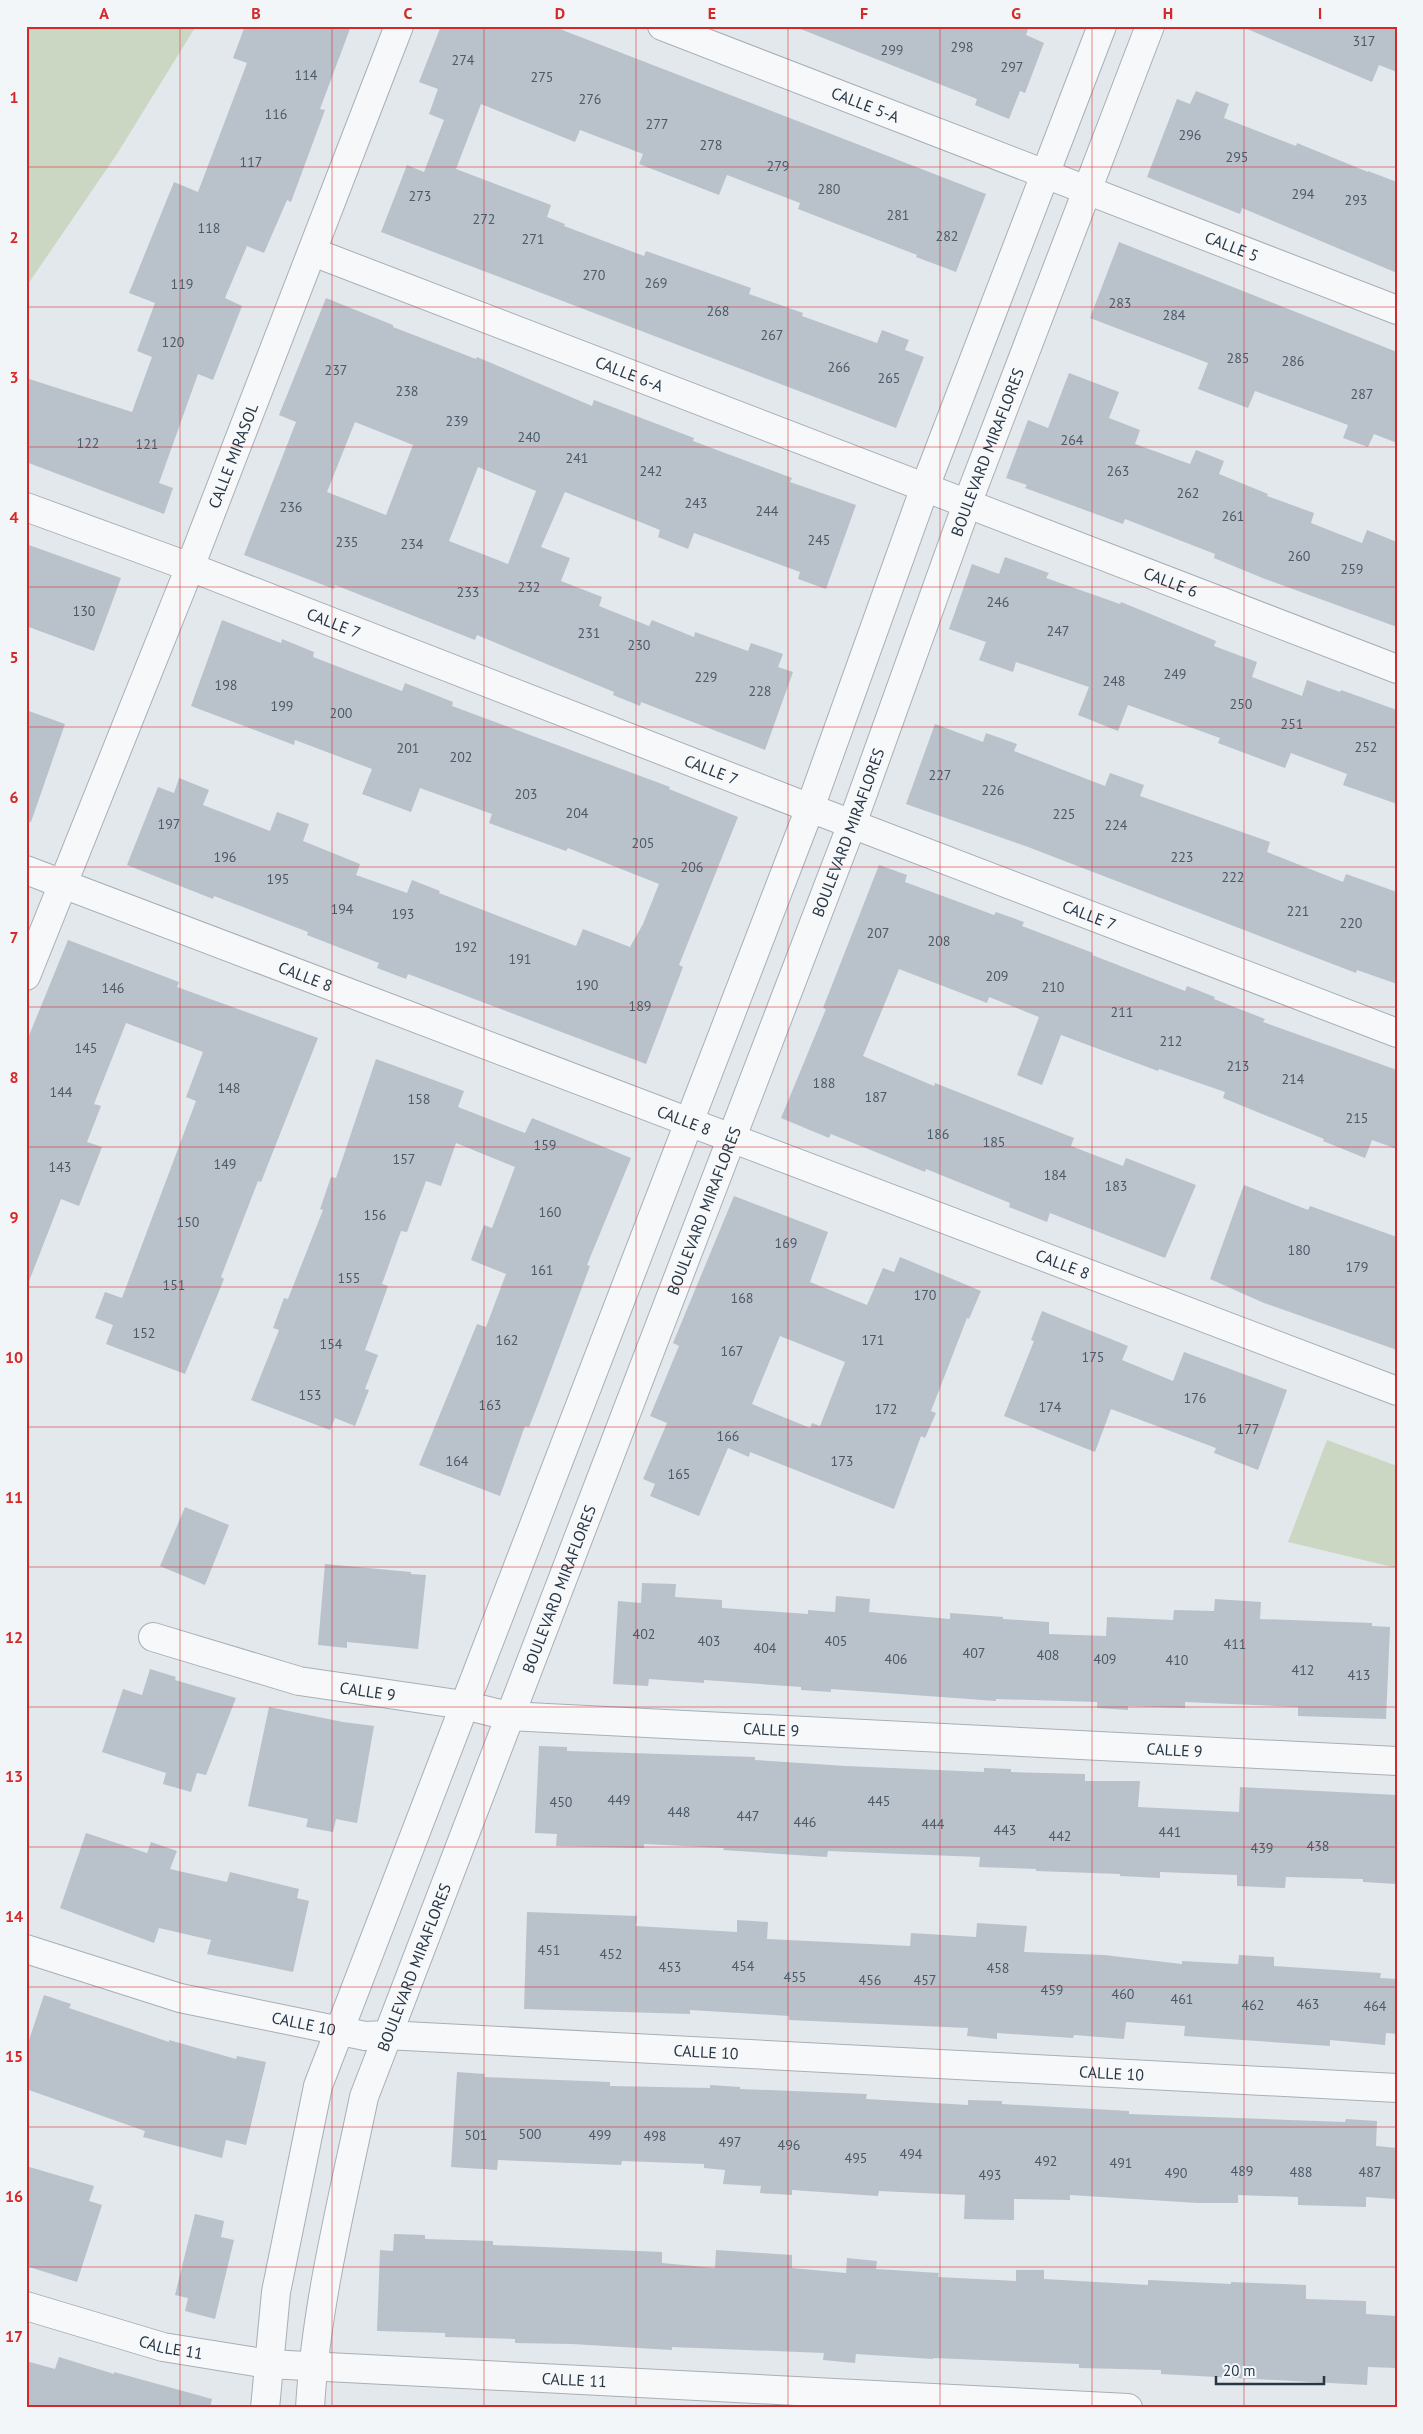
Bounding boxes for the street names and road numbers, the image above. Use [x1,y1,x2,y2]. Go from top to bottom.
street label: CALLE 5-A [828,82,903,127]
street label: CALLE 5 [1202,227,1262,266]
street label: CALLE 6-A [592,352,667,396]
street label: BOULEVARD MIRAFLORES [946,365,1028,539]
street label: CALLE MIRASOL [204,400,262,511]
street label: CALLE 6 [1141,563,1201,601]
street label: CALLE 7 [304,603,364,642]
street label: BOULEVARD MIRAFLORES [807,745,888,920]
street label: CALLE 7 [682,750,741,789]
street label: CALLE 7 [1060,896,1119,934]
street label: CALLE 8 [276,957,335,996]
street label: CALLE 8 [654,1101,714,1139]
street label: BOULEVARD MIRAFLORES [662,1124,745,1298]
street label: CALLE 8 [1033,1245,1093,1283]
street label: BOULEVARD MIRAFLORES [517,1502,600,1676]
street label: CALLE 9 [339,1677,397,1705]
street label: CALLE 9 [742,1718,800,1741]
street label: CALLE 9 [1146,1738,1203,1761]
street label: BOULEVARD MIRAFLORES [372,1880,455,2054]
street label: CALLE 10 [270,2007,338,2040]
street label: CALLE 10 [673,2040,739,2063]
street label: CALLE 10 [1079,2061,1145,2085]
street label: CALLE 11 [137,2330,205,2363]
street label: CALLE 11 [541,2368,607,2391]

